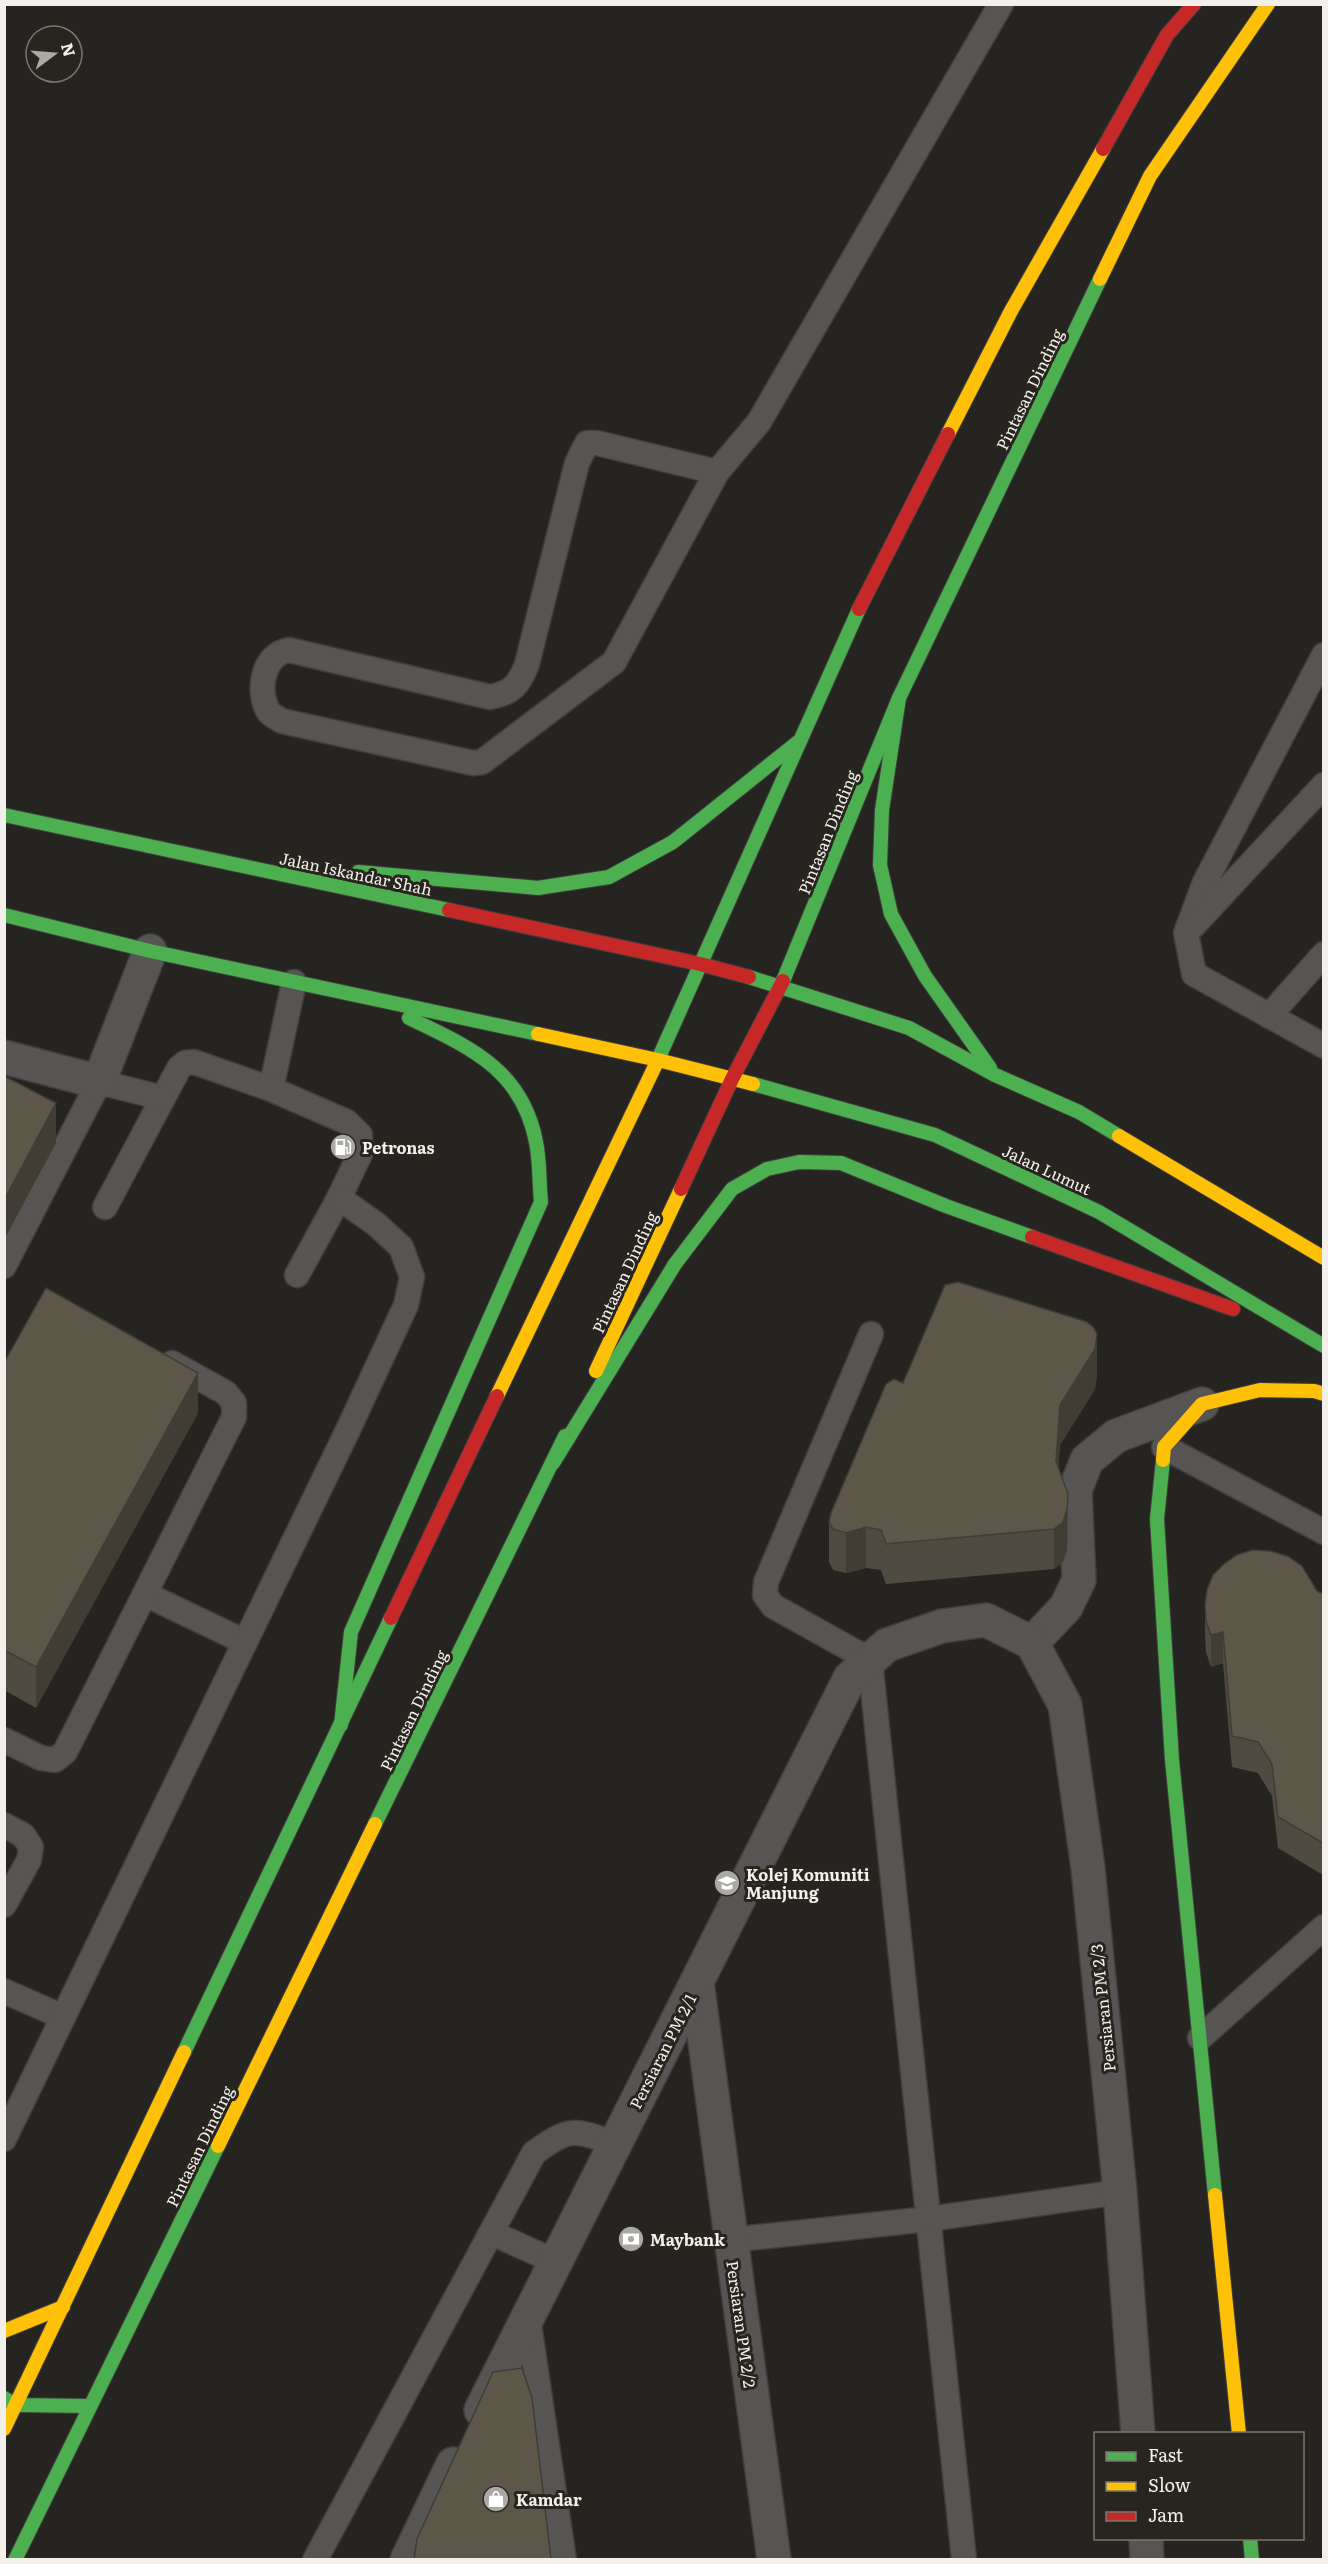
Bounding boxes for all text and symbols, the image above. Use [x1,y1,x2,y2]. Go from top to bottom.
north arrow [24,24,84,84]
text: N [56,40,83,59]
street label: Pintasan Dinding [989,324,1069,454]
street label: Pintasan Dinding [791,766,863,898]
street label: Jalan Iskandar Shah [277,845,435,901]
fuel station icon: Petronas [328,1132,358,1162]
place label: Petronas [362,1135,435,1159]
street label: Jalan Lumut [999,1138,1096,1200]
street label: Pintasan Dinding [585,1207,663,1337]
street label: Pintasan Dinding [373,1645,453,1775]
place label: Kolej Komuniti Manjung [746,1862,870,1904]
school or university icon: Kolej Komuniti Manjung [712,1868,742,1898]
street label: Persiaran PM 2/3 [1083,1943,1121,2073]
street label: Persiaran PM 2/1 [623,1989,702,2113]
street label: Pintasan Dinding [159,2081,239,2211]
bank icon: Maybank [616,2224,646,2254]
place label: Maybank [650,2227,725,2251]
street label: Persiaran PM 2/2 [721,2259,763,2389]
legend [1094,2432,1304,2540]
text: Fast [1148,2441,1184,2468]
text: Slow [1148,2471,1191,2498]
shop icon: Kamdar [481,2484,511,2514]
place label: Kamdar [516,2487,582,2511]
text: Jam [1148,2501,1184,2528]

